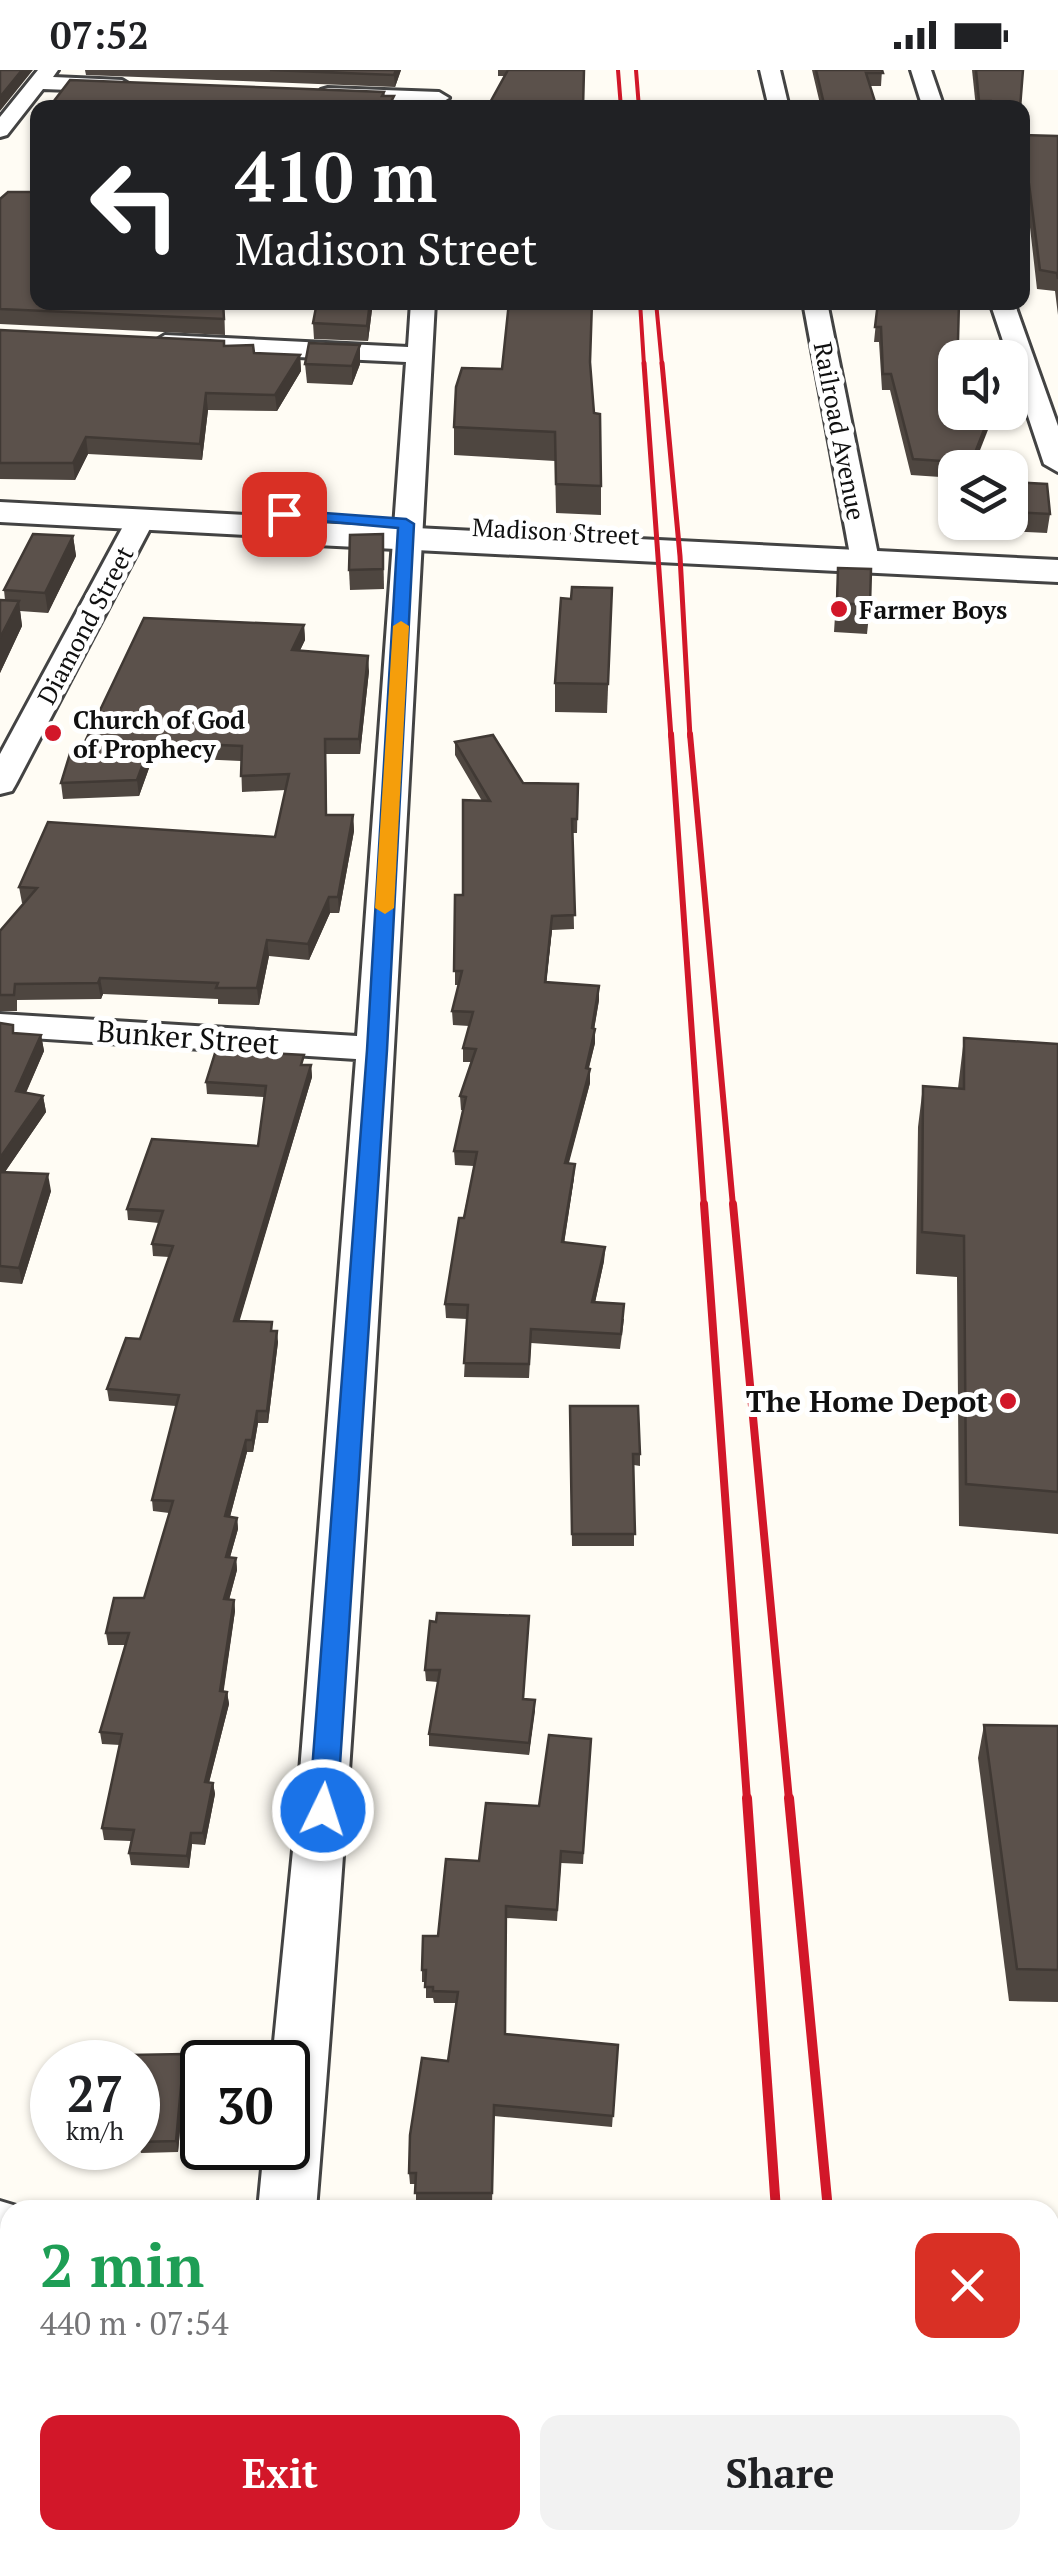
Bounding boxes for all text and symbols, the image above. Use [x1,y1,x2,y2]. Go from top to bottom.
text: 07:52 [50,10,149,60]
text: 410 m [235,129,437,222]
icon: left [70,140,200,270]
text: Madison Street [235,218,537,278]
street label: Railroad Avenue [807,339,873,523]
map controls [938,340,1028,540]
button: sound [938,340,1028,430]
button: layers [938,450,1028,540]
pin [242,472,327,557]
icon: arrive [257,487,312,542]
street label: Madison Street [471,510,641,552]
street label: Diamond Street [29,540,141,710]
place label: Farmer Boys [859,593,1007,626]
marker: Farmer Boys [828,598,850,620]
place label: Church of God of Prophecy [73,703,245,765]
marker: Church of God of Prophecy [42,722,64,744]
street label: Bunker Street [96,1011,280,1063]
place label: The Home Depot [746,1381,988,1421]
marker: The Home Depot [997,1390,1019,1412]
position arrow [271,1758,375,1862]
speed limit sign: 30 [180,2040,310,2170]
text: 27 [67,2060,123,2126]
text: km/h [66,2114,124,2147]
text: 2 min [40,2225,204,2304]
button: close [915,2233,1020,2338]
text: 440 m · 07:54 [40,2302,228,2344]
button: Exit [40,2415,520,2530]
button: Share [540,2415,1020,2530]

